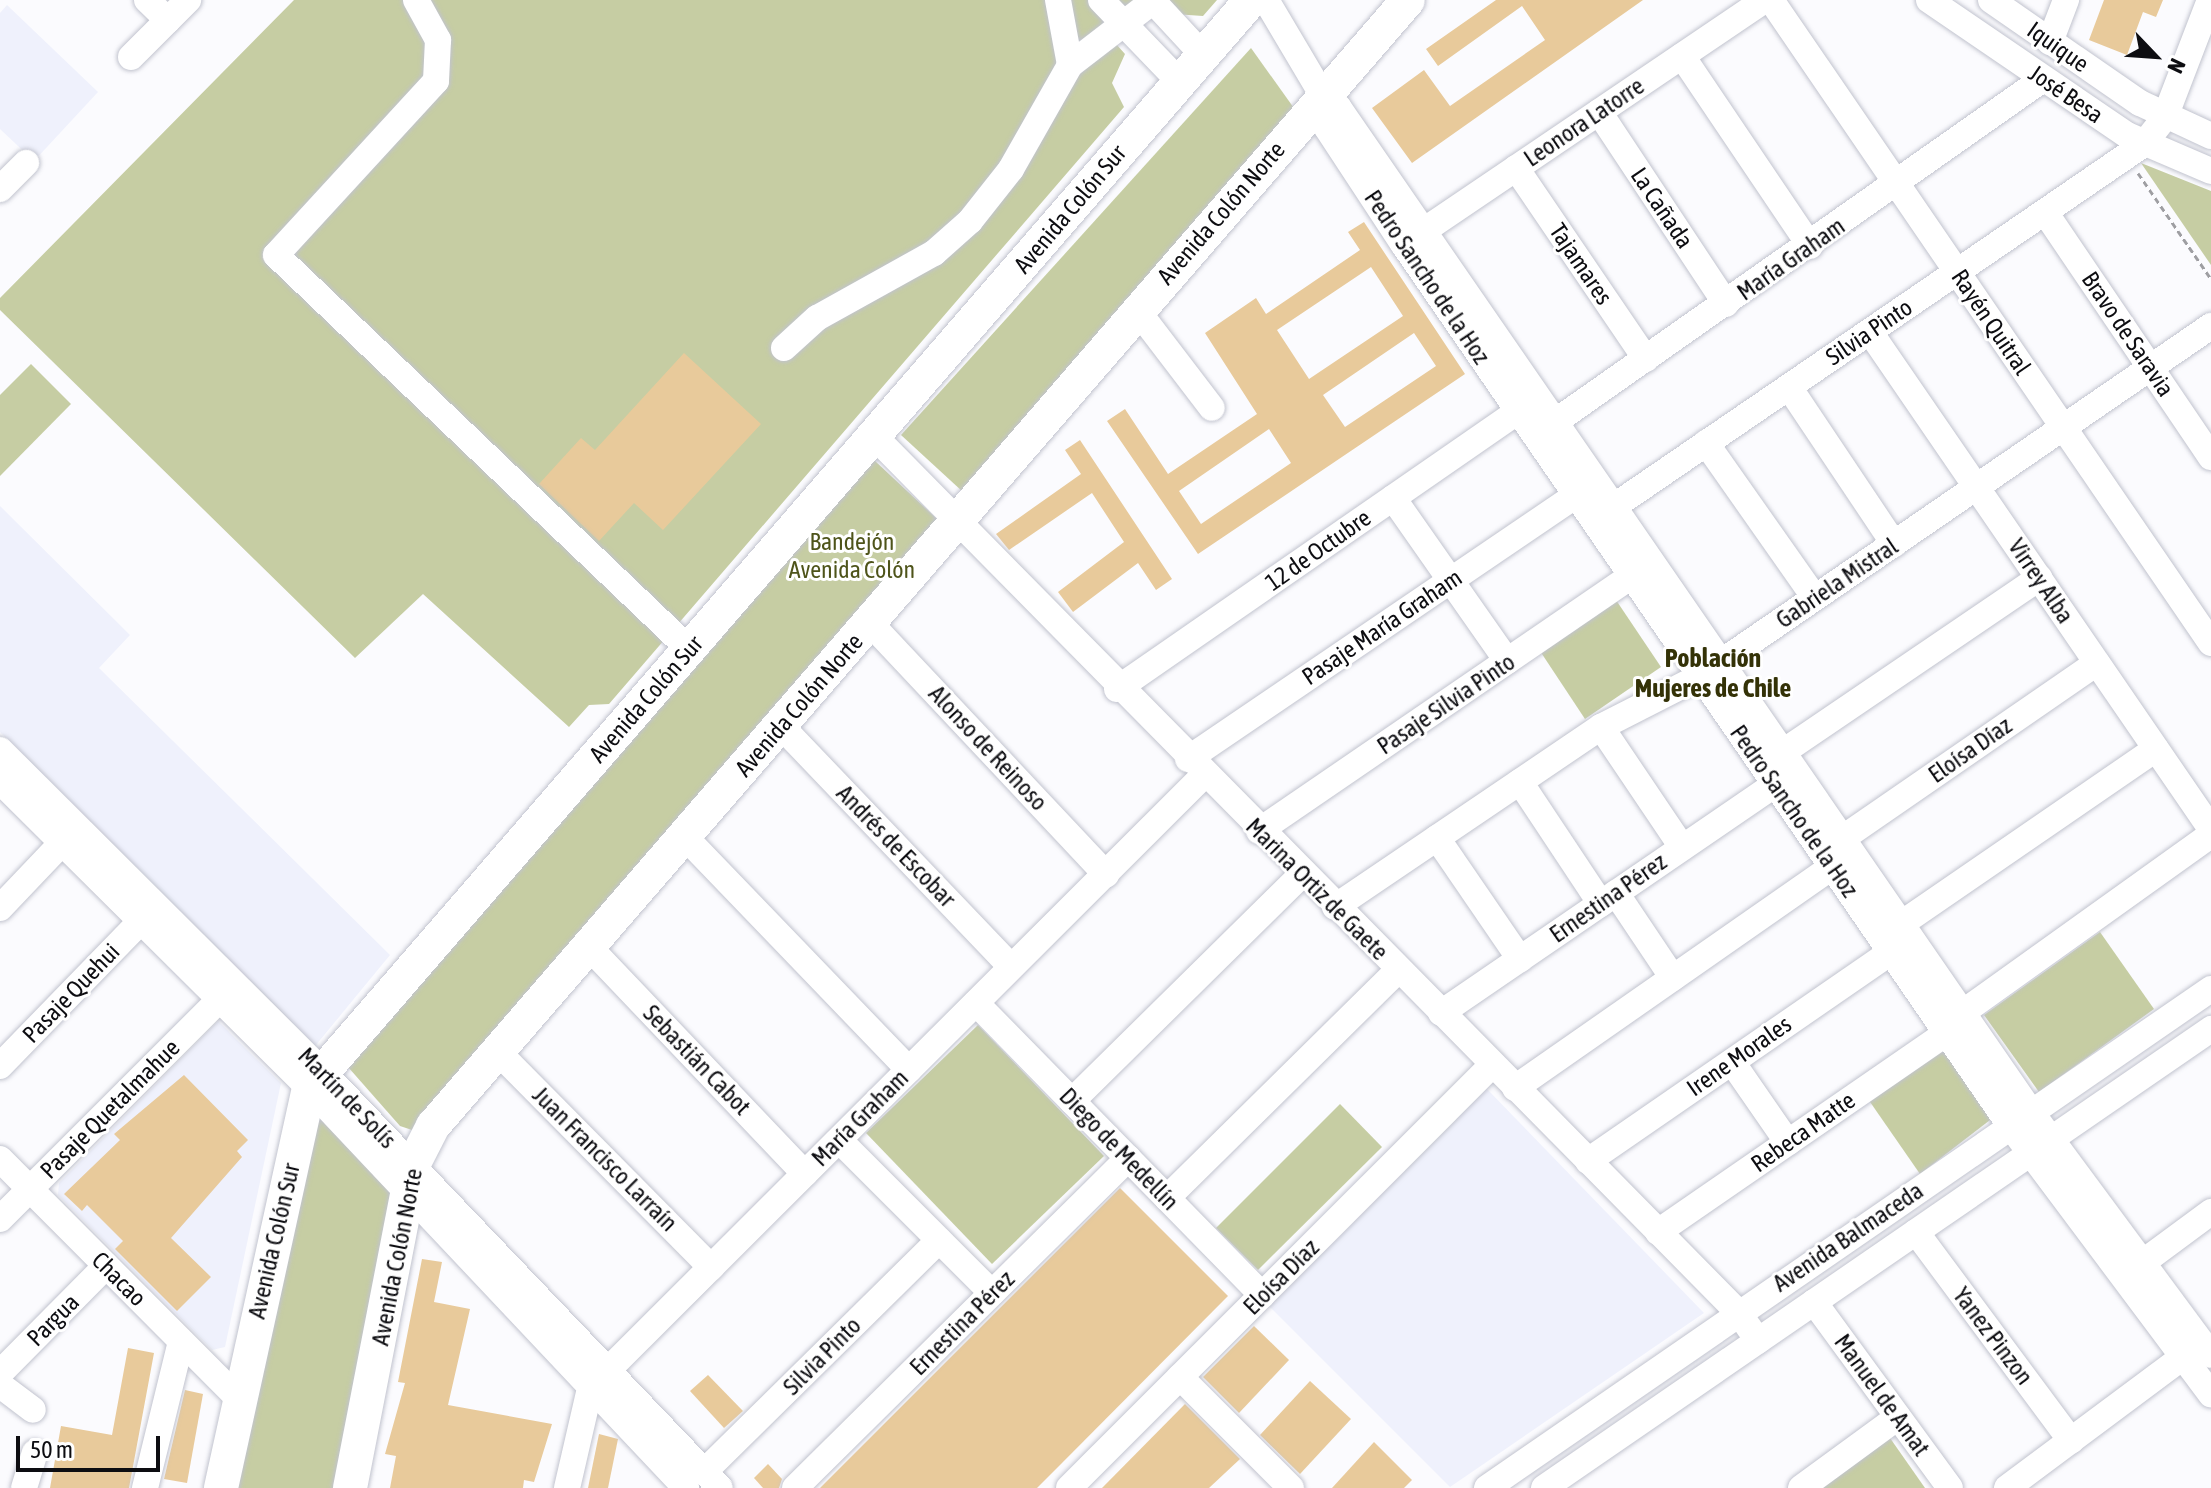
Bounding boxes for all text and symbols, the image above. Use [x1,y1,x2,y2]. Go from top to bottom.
street label: Iquique [2022,16,2094,78]
north arrow [2115,16,2195,96]
text: N [2162,55,2191,78]
street label: José Besa [2023,59,2109,129]
street label: Leonora Latorre [1518,71,1650,173]
street label: Avenida Colón Norte [1151,136,1291,290]
street label: Avenida Colón Sur [1008,139,1132,279]
street label: La Cañada [1625,162,1699,254]
street label: Pedro Sancho de la Hoz [1358,185,1496,369]
street label: María Graham [1732,211,1850,307]
street label: Tajamares [1543,218,1619,310]
street label: Rayén Quitral [1945,264,2037,380]
street label: Bravo de Saravia [2076,266,2180,402]
street label: Silvia Pinto [1820,293,1918,371]
street label: 12 de Octubre [1260,503,1376,597]
park label: Bandejón Avenida Colón [789,528,915,584]
street label: Gabriela Mistral [1771,532,1903,634]
street label: Virrey Alba [2002,533,2080,629]
street label: Pasaje María Graham [1297,563,1467,691]
street label: Avenida Colón Norte [729,628,869,782]
street label: Avenida Colón Sur [583,630,709,768]
district label: Población Mujeres de Chile [1635,643,1791,704]
street label: Pasaje Silvia Pinto [1372,647,1520,761]
street label: Alonso de Reinoso [923,679,1053,817]
street label: Eloísa Díaz [1923,711,2017,789]
street label: Pedro Sancho de la Hoz [1724,719,1864,903]
street label: Andrés de Escobar [831,779,961,913]
street label: Marina Ortiz de Gaete [1240,812,1394,966]
street label: Ernestina Pérez [1544,847,1672,949]
street label: Pasaje Quehui [17,937,125,1049]
street label: Sebastián Cabot [637,999,757,1121]
street label: Irene Morales [1681,1010,1797,1102]
street label: Pasaje Quetalmahue [34,1033,186,1185]
street label: Martín de Solís [292,1042,402,1154]
street label: María Graham [806,1064,914,1172]
street label: Juan Francisco Larraín [527,1081,683,1237]
street label: Diego de Medellín [1053,1082,1185,1216]
street label: Rebeca Matte [1746,1086,1860,1178]
street label: Avenida Colón Sur [242,1161,306,1321]
street label: Avenida Colón Norte [366,1166,428,1348]
street label: Avenida Balmaceda [1767,1176,1929,1298]
street label: Eloísa Díaz [1237,1233,1325,1321]
street label: Chacao [86,1246,152,1312]
street label: Ernestina Pérez [904,1265,1020,1381]
street label: Yanez Pinzon [1947,1282,2039,1390]
street label: Pargua [21,1288,85,1352]
street label: Silvia Pinto [777,1311,867,1401]
street label: Manuel de Amat [1828,1328,1936,1462]
scale bar [20,1420,164,1470]
text: 50 m [30,1436,73,1463]

